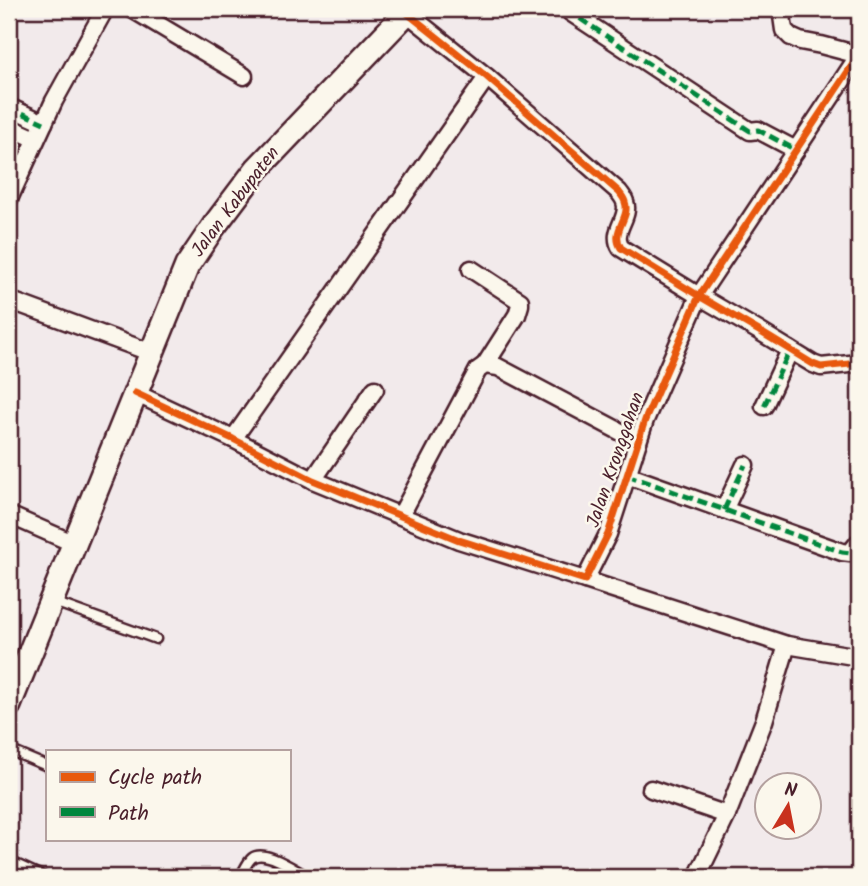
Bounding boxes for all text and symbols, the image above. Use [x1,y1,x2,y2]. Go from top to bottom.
street label: Jalan Kabupaten [184,140,288,264]
street label: Jalan Kronggahan [579,388,653,532]
legend [46,750,290,840]
text: Cycle path [108,762,202,795]
north arrow [752,770,822,840]
text: N [782,775,799,807]
text: Path [108,798,149,831]

